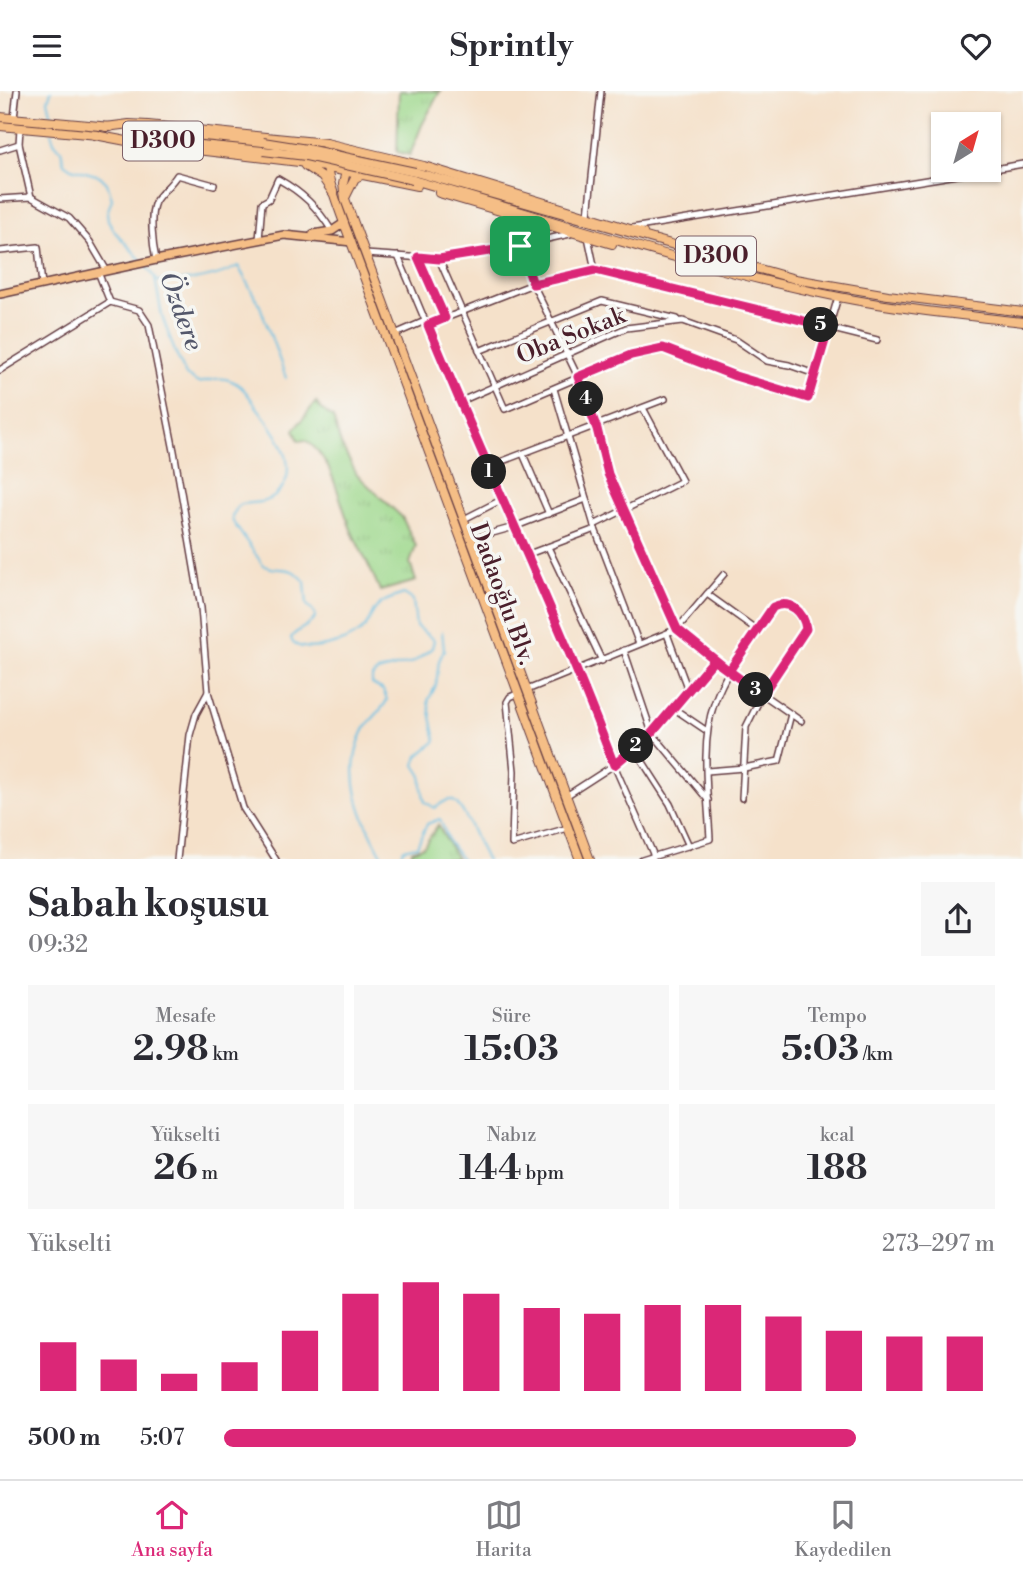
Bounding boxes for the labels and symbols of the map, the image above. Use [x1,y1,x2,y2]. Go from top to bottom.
north arrow [931,112,1001,182]
road number: D300 [123,122,203,161]
pin [490,216,550,276]
road number: D300 [676,237,756,275]
water label: Özdere [152,267,212,355]
street label: Oba Sokak [512,300,631,371]
pin: 5 [804,307,838,343]
pin: 4 [568,381,604,417]
pin: 1 [472,455,506,489]
street label: Dadaoğlu Blv. [462,519,542,669]
pin: 3 [738,673,774,707]
pin: 2 [618,729,654,763]

